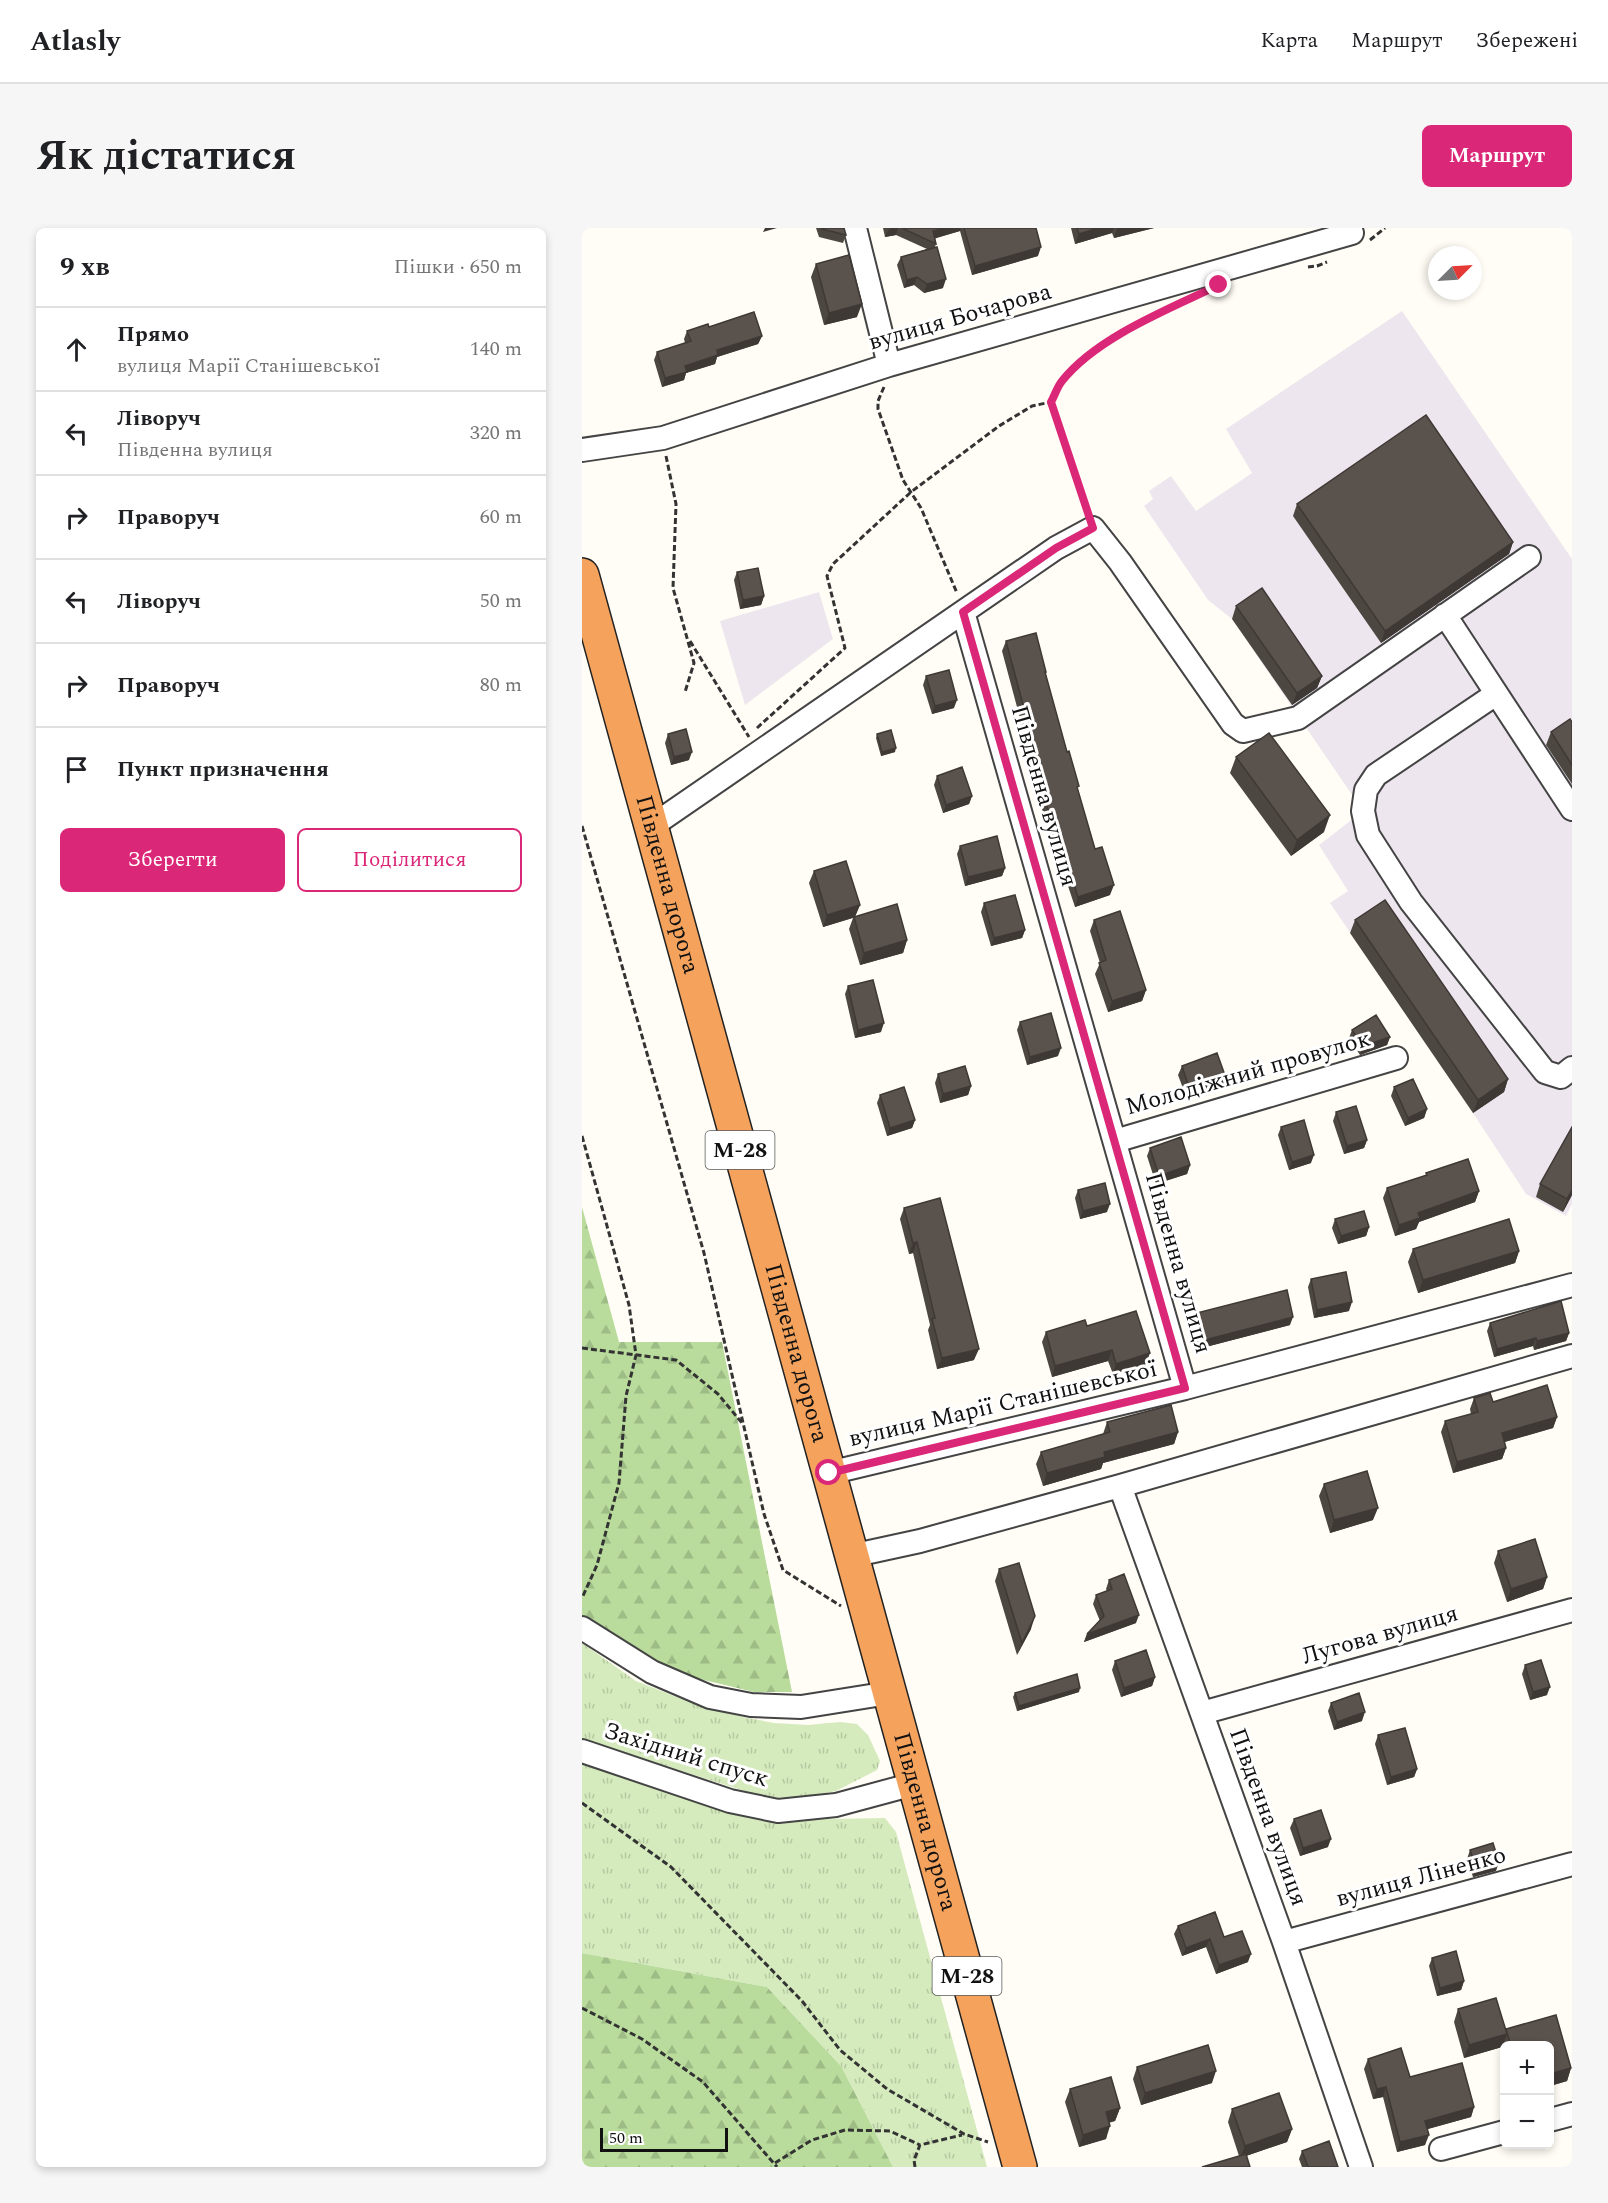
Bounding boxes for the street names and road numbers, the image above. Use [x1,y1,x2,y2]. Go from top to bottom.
street label: вулиця Бочарова [864,274,1056,360]
street label: Південна вулиця [1001,701,1087,891]
street label: Південна дорога [625,791,709,978]
street label: Молодіжний провулок [1121,1021,1375,1125]
road number: М-28 [706,1131,774,1169]
street label: Південна вулиця [1135,1168,1221,1358]
street label: Південна дорога [754,1259,838,1447]
street label: вулиця Марії Станішевської [845,1351,1161,1457]
street label: Лугова вулиця [1298,1595,1462,1675]
street label: Західний спуск [599,1713,773,1797]
street label: Південна вулиця [1219,1723,1317,1911]
street label: Південна дорога [883,1728,967,1916]
street label: вулиця Ліненко [1332,1837,1510,1917]
road number: М-28 [932,1957,1002,1995]

